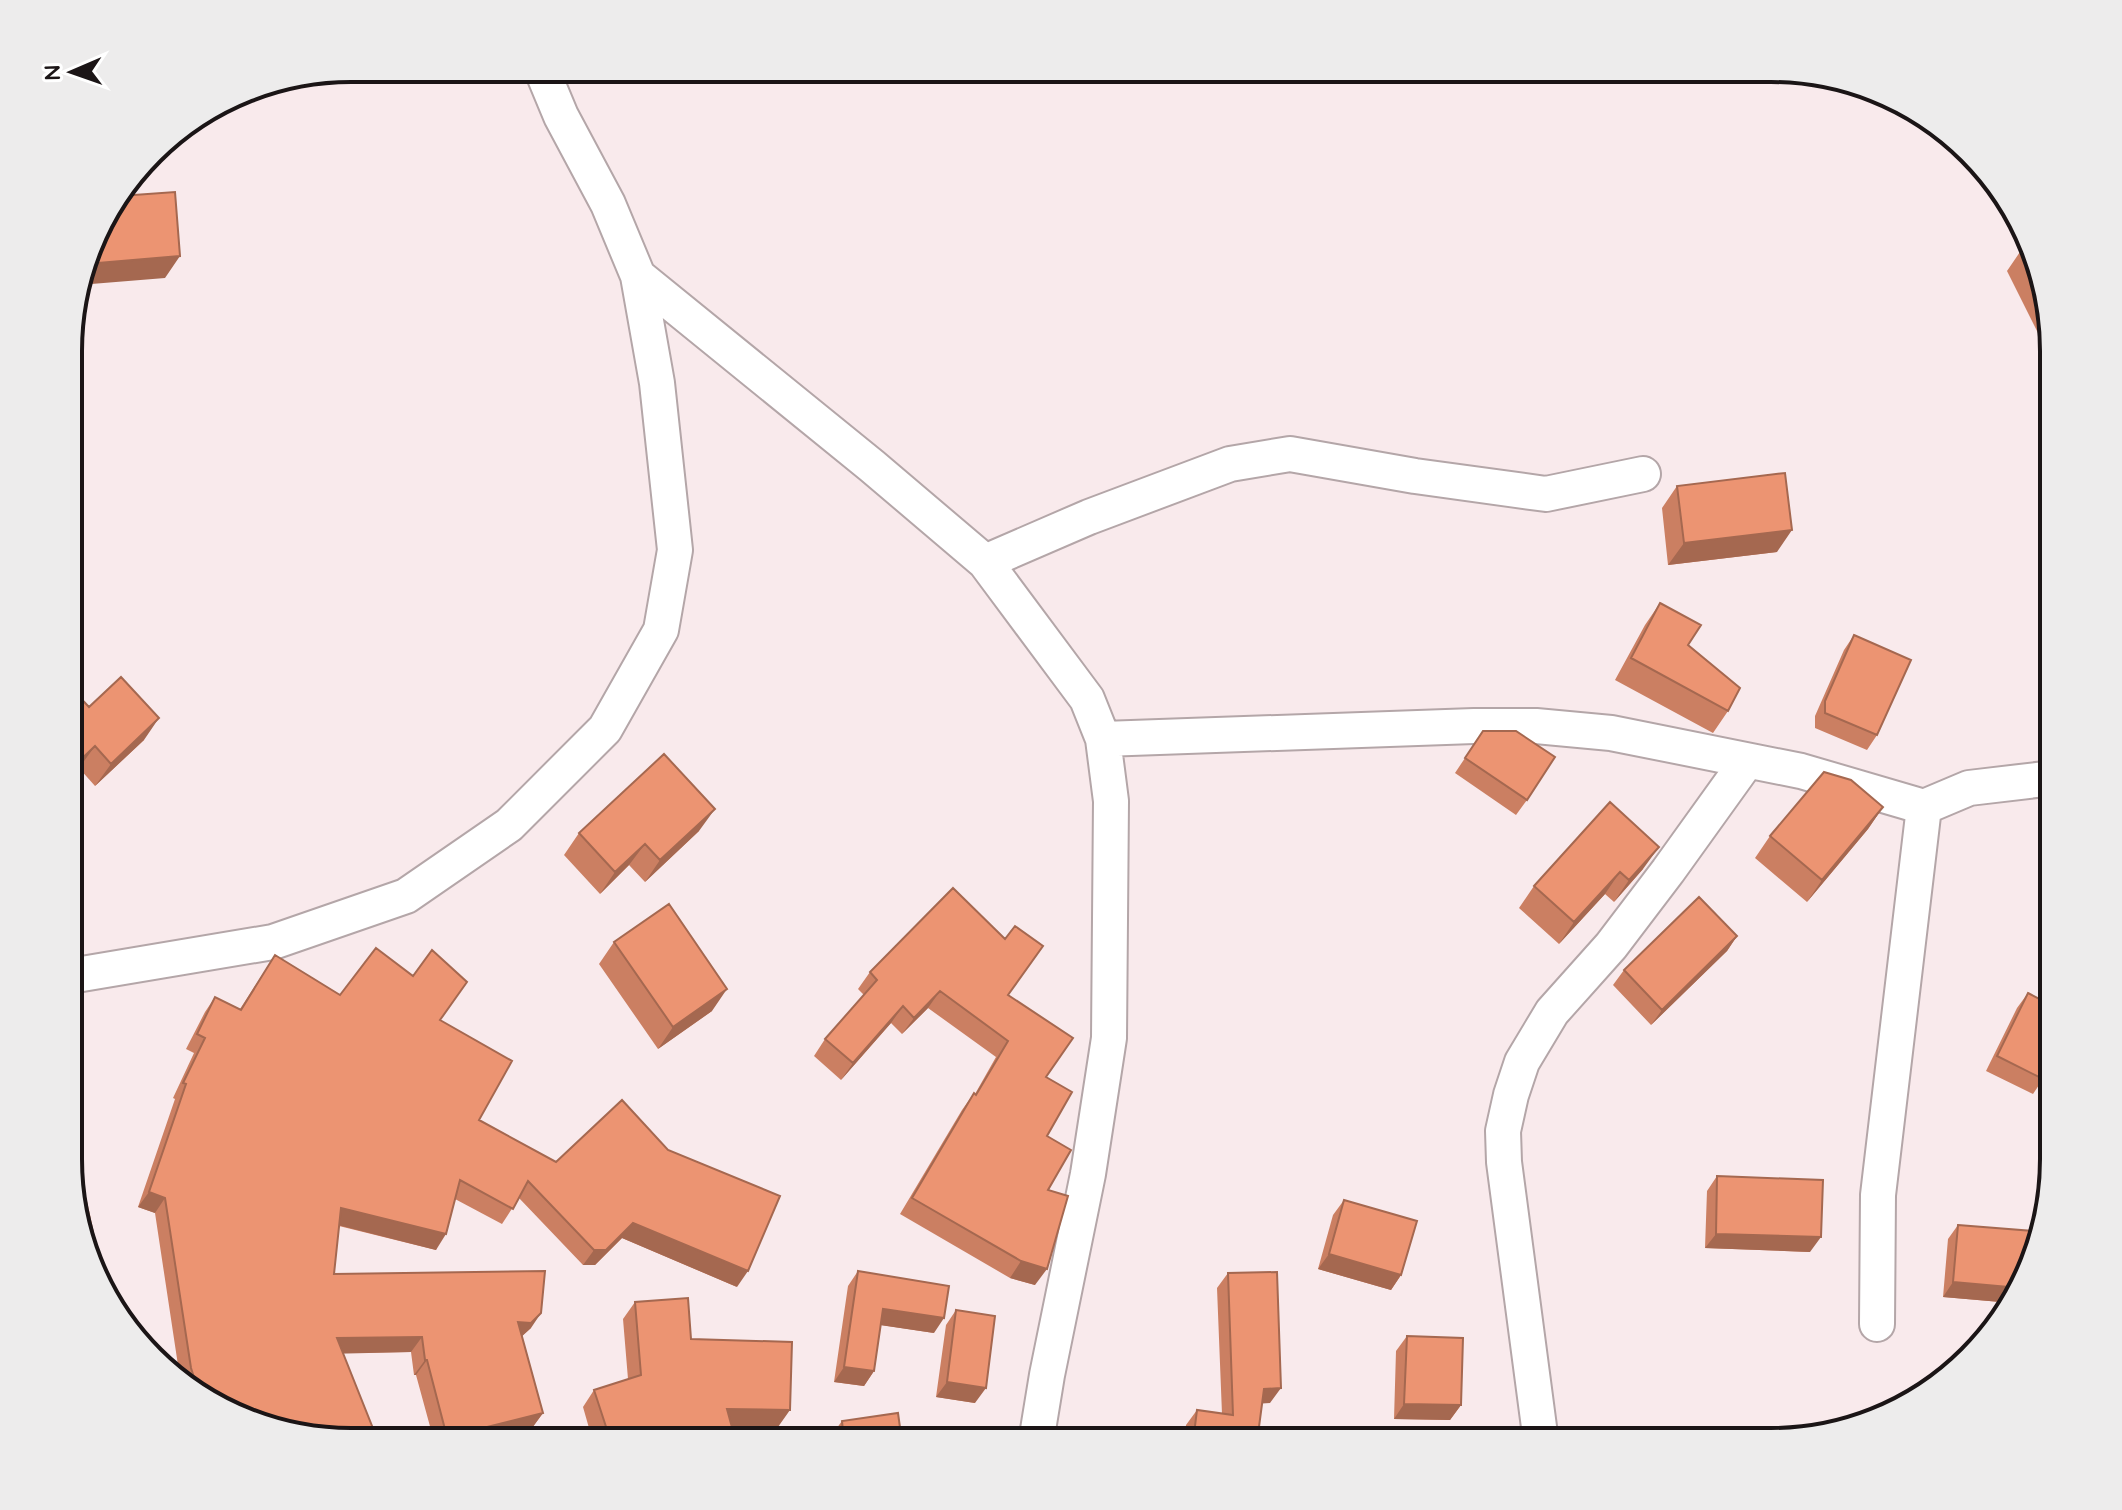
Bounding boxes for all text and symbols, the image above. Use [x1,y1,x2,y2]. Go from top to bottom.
north arrow [32,32,112,112]
text: N [38,64,66,81]

